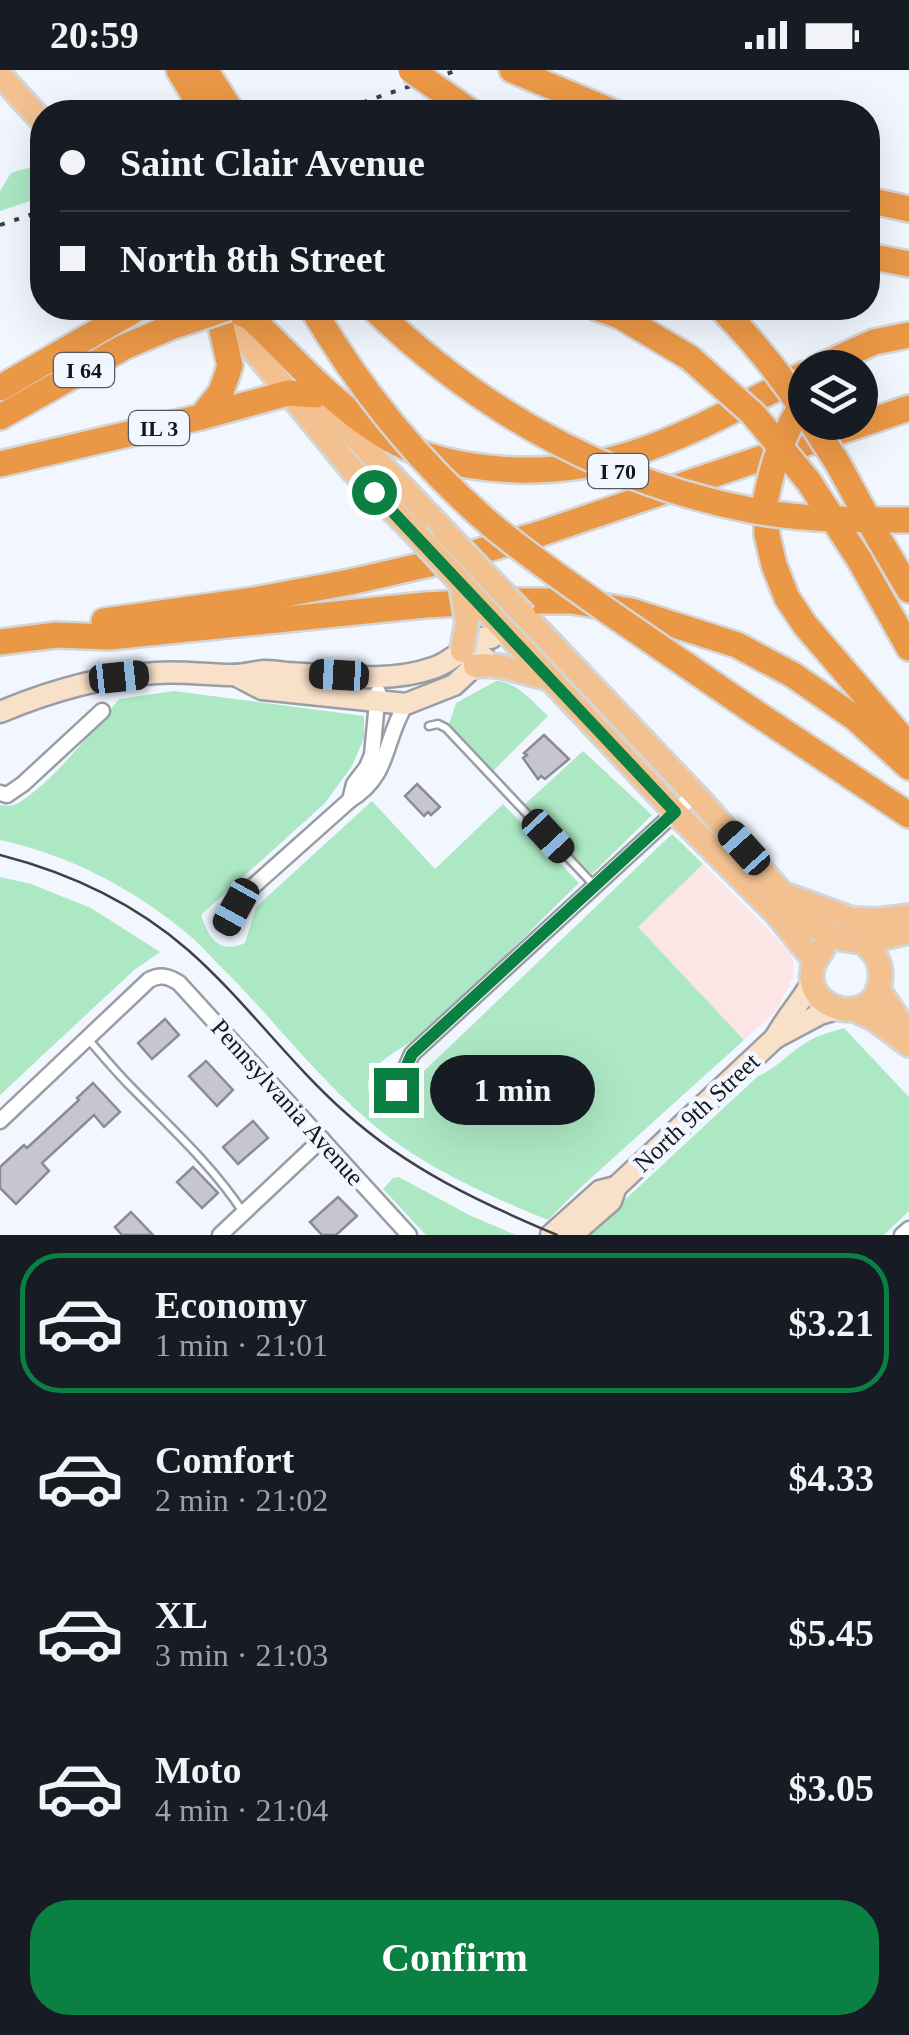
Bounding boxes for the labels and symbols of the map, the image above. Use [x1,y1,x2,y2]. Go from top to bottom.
road number: I 64 [54,353,114,387]
road number: IL 3 [129,411,189,445]
road number: I 70 [588,454,648,488]
route start [352,470,397,515]
car [308,658,370,692]
car [88,659,150,695]
car [517,804,579,868]
car [713,816,775,880]
car [208,873,264,941]
street label: Pennsylvania Avenue [206,1014,369,1191]
street label: North 9th Street [628,1048,764,1177]
callout: 1 min [431,1055,596,1125]
route end [374,1068,419,1113]

